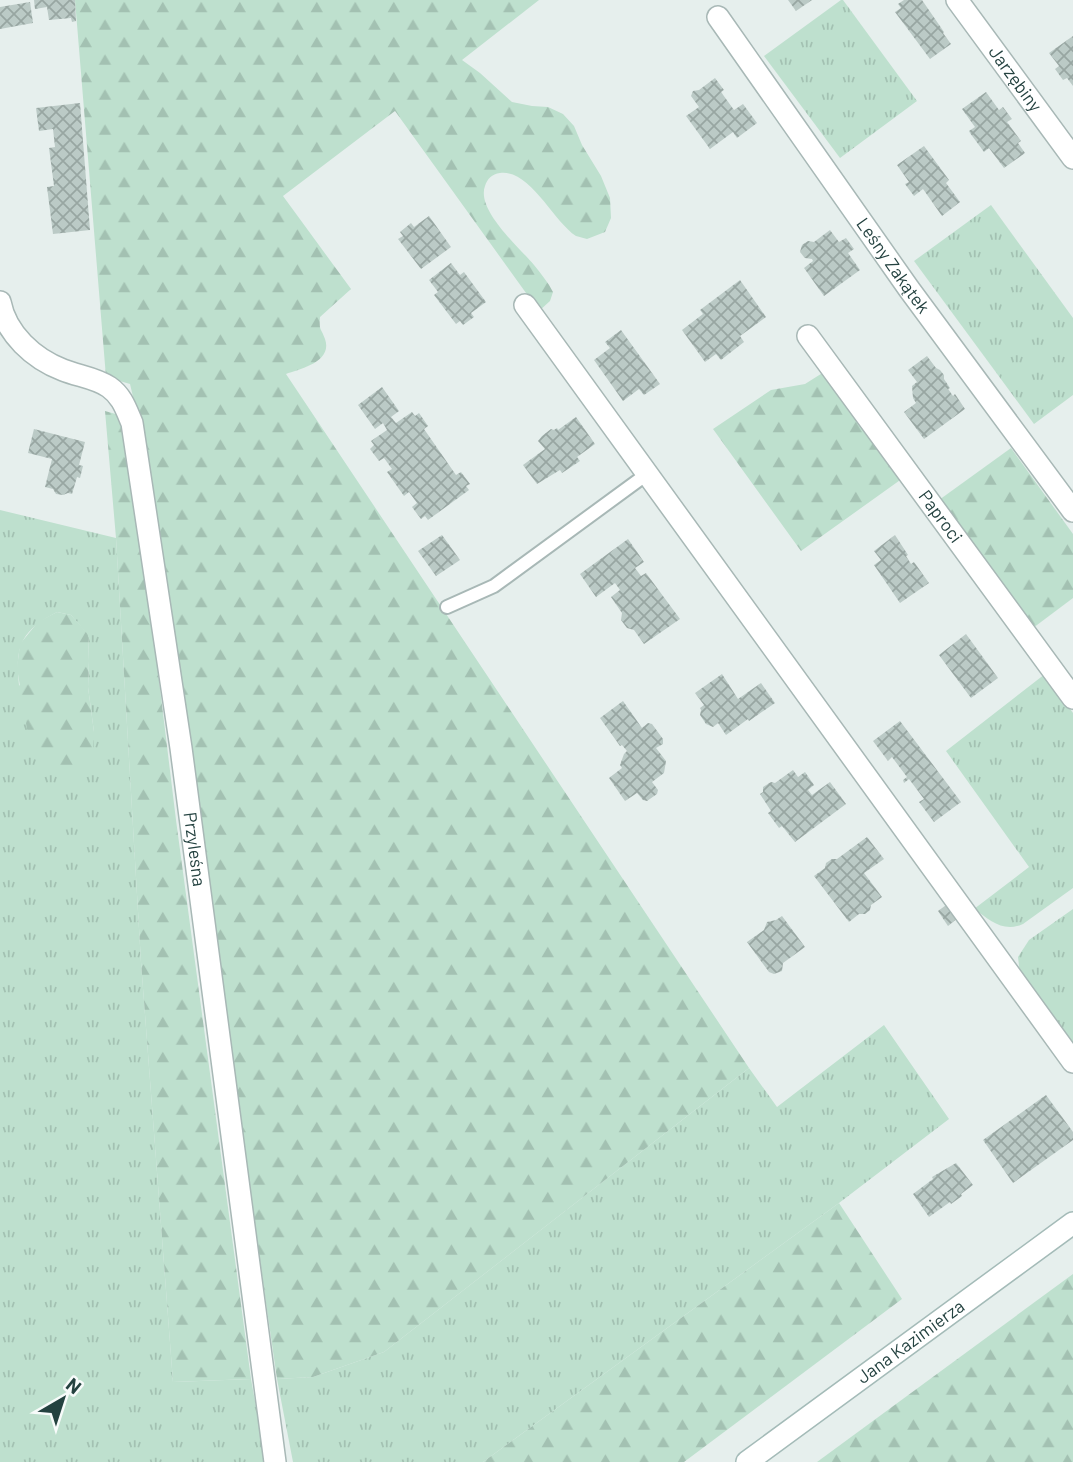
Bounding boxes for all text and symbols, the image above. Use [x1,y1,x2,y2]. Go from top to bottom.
street label: Jarzębiny [984,41,1047,116]
street label: Leśny Zakątek [852,213,935,317]
street label: Paproci [915,485,968,547]
street label: Przyleśna [180,811,211,888]
street label: Jana Kazimierza [852,1295,968,1388]
north arrow [28,1364,98,1434]
text: N [62,1372,86,1398]

